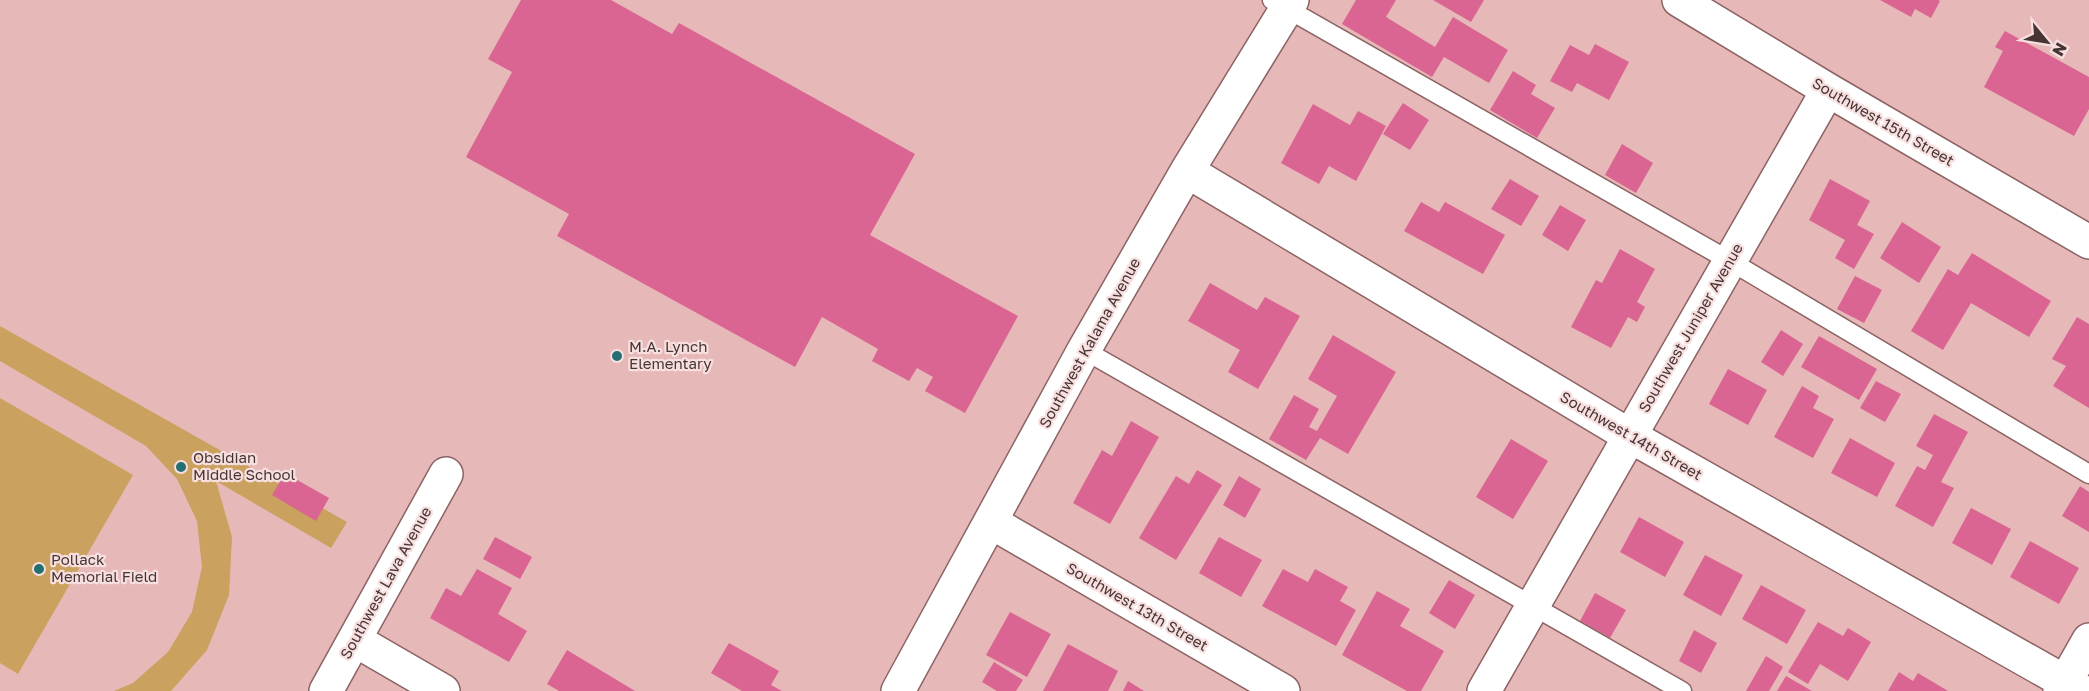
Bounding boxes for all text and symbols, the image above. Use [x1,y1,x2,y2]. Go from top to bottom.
north arrow [2017,12,2077,72]
text: N [2048,39,2072,60]
street label: Southwest 15th Street [1809,73,1958,169]
street label: Southwest Juniper Avenue [1634,239,1746,415]
street label: Southwest Kalama Avenue [1035,254,1144,431]
place label: M.A. Lynch Elementary [629,337,712,372]
marker: M.A. Lynch Elementary [610,349,624,363]
street label: Southwest 14th Street [1557,387,1706,483]
place label: Obsidian Middle School [193,448,295,483]
marker: Obsidian Middle School [174,460,188,474]
street label: Southwest Lava Avenue [336,503,435,662]
place label: Pollack Memorial Field [51,550,157,585]
street label: Southwest 13th Street [1063,558,1212,654]
marker: Pollack Memorial Field [32,562,46,576]

